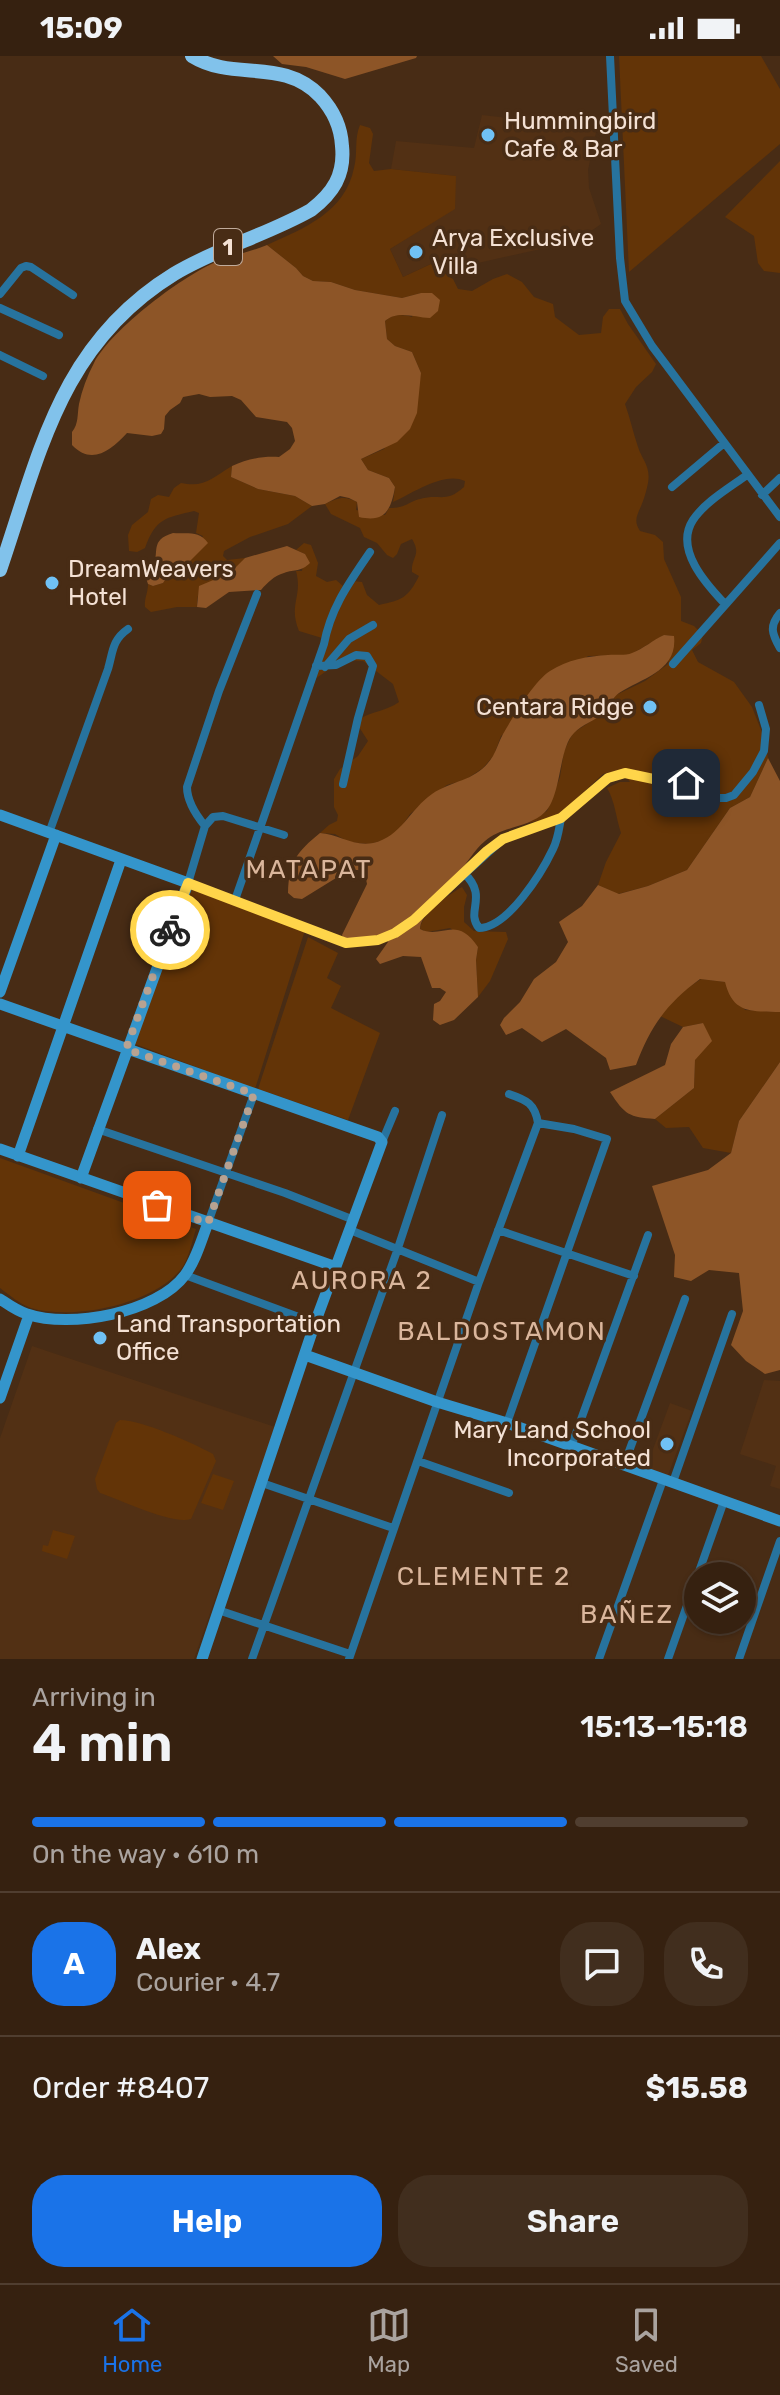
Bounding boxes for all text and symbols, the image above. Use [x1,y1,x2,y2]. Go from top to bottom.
text: 15:09 [40,10,123,46]
place label: Hummingbird Cafe & Bar [504,107,656,163]
marker: Hummingbird Cafe & Bar [479,126,497,144]
place label: Arya Exclusive Villa [432,224,594,280]
road number: 1 [214,229,242,265]
marker: Arya Exclusive Villa [407,243,425,261]
place label: DreamWeavers Hotel [68,555,234,611]
marker: DreamWeavers Hotel [43,574,61,592]
place label: Centara Ridge [476,693,634,721]
marker: Centara Ridge [641,698,659,716]
pin [652,749,720,817]
icon: home [664,761,708,805]
district label: MATAPAT [246,854,372,885]
courier [130,890,210,970]
icon: bike [148,908,192,952]
pin [123,1171,191,1239]
icon: bag [135,1183,179,1227]
district label: AURORA 2 [291,1265,433,1296]
place label: Land Transportation Office [116,1310,341,1366]
district label: BALDOSTAMON [397,1316,607,1347]
marker: Land Transportation Office [91,1329,109,1347]
place label: Mary Land School Incorporated [453,1416,651,1472]
marker: Mary Land School Incorporated [658,1435,676,1453]
district label: CLEMENTE 2 [397,1561,571,1592]
map controls [684,1562,756,1634]
button: layers [684,1562,756,1634]
district label: BAÑEZ [580,1599,674,1630]
text: Arriving in [32,1682,156,1713]
text: 15:13–15:18 [580,1709,748,1745]
text: 4 min [32,1712,173,1774]
text: On the way · 610 m [32,1839,259,1870]
button: chat [560,1922,644,2006]
button: phone [664,1922,748,2006]
text: Alex [136,1931,201,1967]
text: A [63,1946,85,1982]
text: Courier · 4.7 [136,1967,280,1998]
text: Order #8407 [32,2070,209,2106]
text: $15.58 [646,2070,748,2106]
button: Help [32,2175,382,2267]
button: Share [398,2175,748,2267]
tab: Home [102,2303,162,2378]
tab: Map [367,2303,411,2378]
tab: Saved [615,2303,678,2378]

